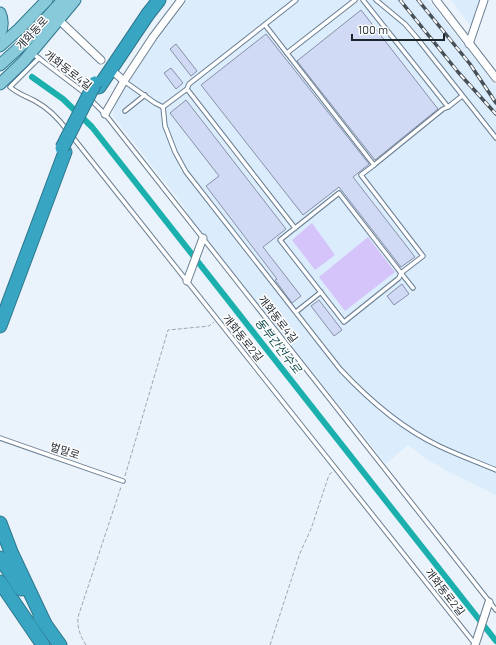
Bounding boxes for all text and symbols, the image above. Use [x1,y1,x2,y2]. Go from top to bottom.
street label: 개화동로 [13,13,50,52]
scale bar [352,16,444,42]
text: 100 m [358,22,388,36]
street label: 개화동로4길 [42,47,95,92]
street label: 개화동로4길 [256,292,301,345]
street label: 개화동로2길 [221,312,266,364]
water label: 동부간선수로 [253,315,305,377]
street label: 벌말로 [49,440,82,461]
street label: 개화동로2길 [423,565,468,618]

